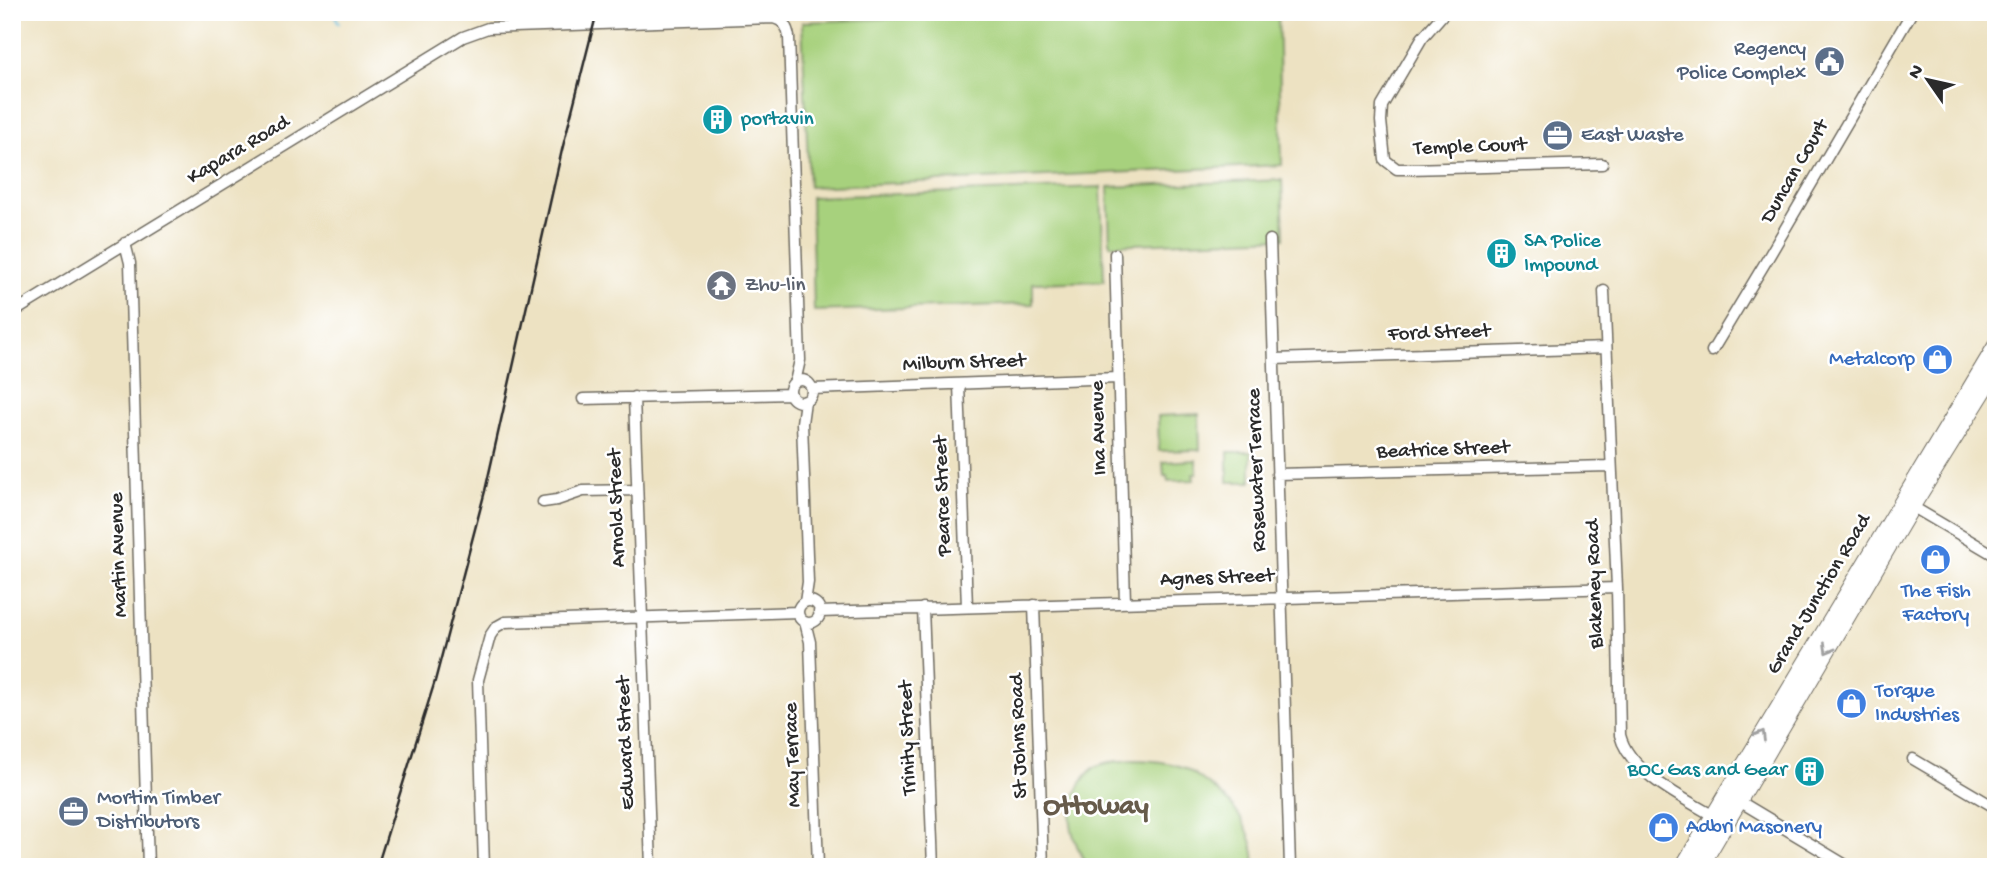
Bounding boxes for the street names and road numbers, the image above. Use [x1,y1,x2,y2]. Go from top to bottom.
street label: Kapara Road [183,110,296,191]
street label: Duncan Court [1755,114,1837,230]
street label: Temple Court [1412,133,1529,162]
street label: Ford Street [1386,320,1493,348]
street label: Milburn Street [902,349,1028,379]
street label: Ina Avenue [1086,379,1114,476]
street label: Rosewater Terrace [1243,387,1273,552]
street label: Pearce Street [929,433,959,558]
street label: Beatrice Street [1375,436,1512,466]
street label: Arnold Street [603,446,633,568]
street label: Martin Avenue [105,491,135,618]
street label: Grand Junction Road [1762,509,1879,680]
street label: Blakeney Road [1581,517,1611,650]
street label: Agnes Street [1160,564,1277,593]
street label: St Johns Road [1005,671,1035,799]
street label: Edward Street [612,673,642,810]
street label: Trinity Street [894,678,924,797]
street label: May Terrace [780,701,808,808]

